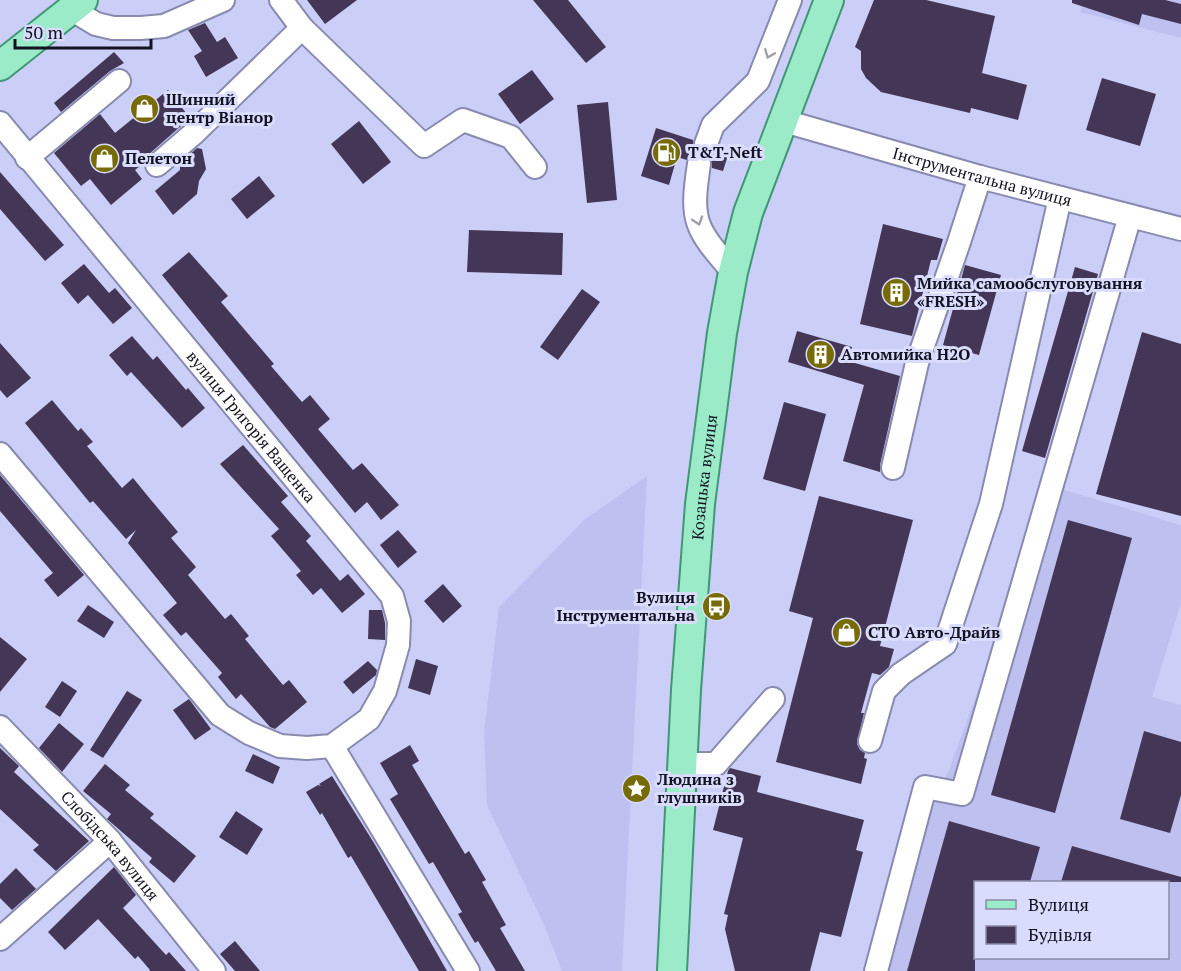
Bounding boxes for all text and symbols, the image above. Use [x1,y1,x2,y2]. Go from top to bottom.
scale bar [15,12,152,50]
text: 50 m [24,20,64,44]
one-way arrow [764,48,776,59]
place label: Шинний центр Віанор [166,88,273,128]
shop icon: Шинний центр Віанор [129,92,161,124]
fuel station icon: T&T-Neft [651,136,683,168]
place label: T&T-Neft [688,141,763,163]
shop icon: Пелетон [88,142,120,174]
street label: Інструментальна вулиця [890,142,1074,211]
place label: Пелетон [125,147,192,169]
one-way arrow [691,215,703,226]
place label: Мийка самообслуговування «FRESH» [917,272,1142,312]
building icon: Мийка самообслуговування «FRESH» [880,276,912,308]
building icon: Автомийка H2O [804,338,836,370]
place label: Автомийка H2O [841,343,970,365]
street label: вулиця Григорія Ващенка [182,346,321,507]
street label: Козацька вулиця [686,413,722,541]
place label: Вулиця Інструментальна [557,586,695,626]
bus stop icon: Вулиця Інструментальна [700,590,732,622]
shop icon: СТО Авто-Драйв [831,616,863,648]
place label: СТО Авто-Драйв [868,621,1000,643]
place label: Людина з глушників [656,768,742,808]
place icon: Людина з глушників [620,772,652,804]
street label: Слобідська вулиця [56,786,164,905]
legend [974,881,1169,959]
text: Вулиця [1028,892,1089,916]
text: Будівля [1028,922,1092,946]

